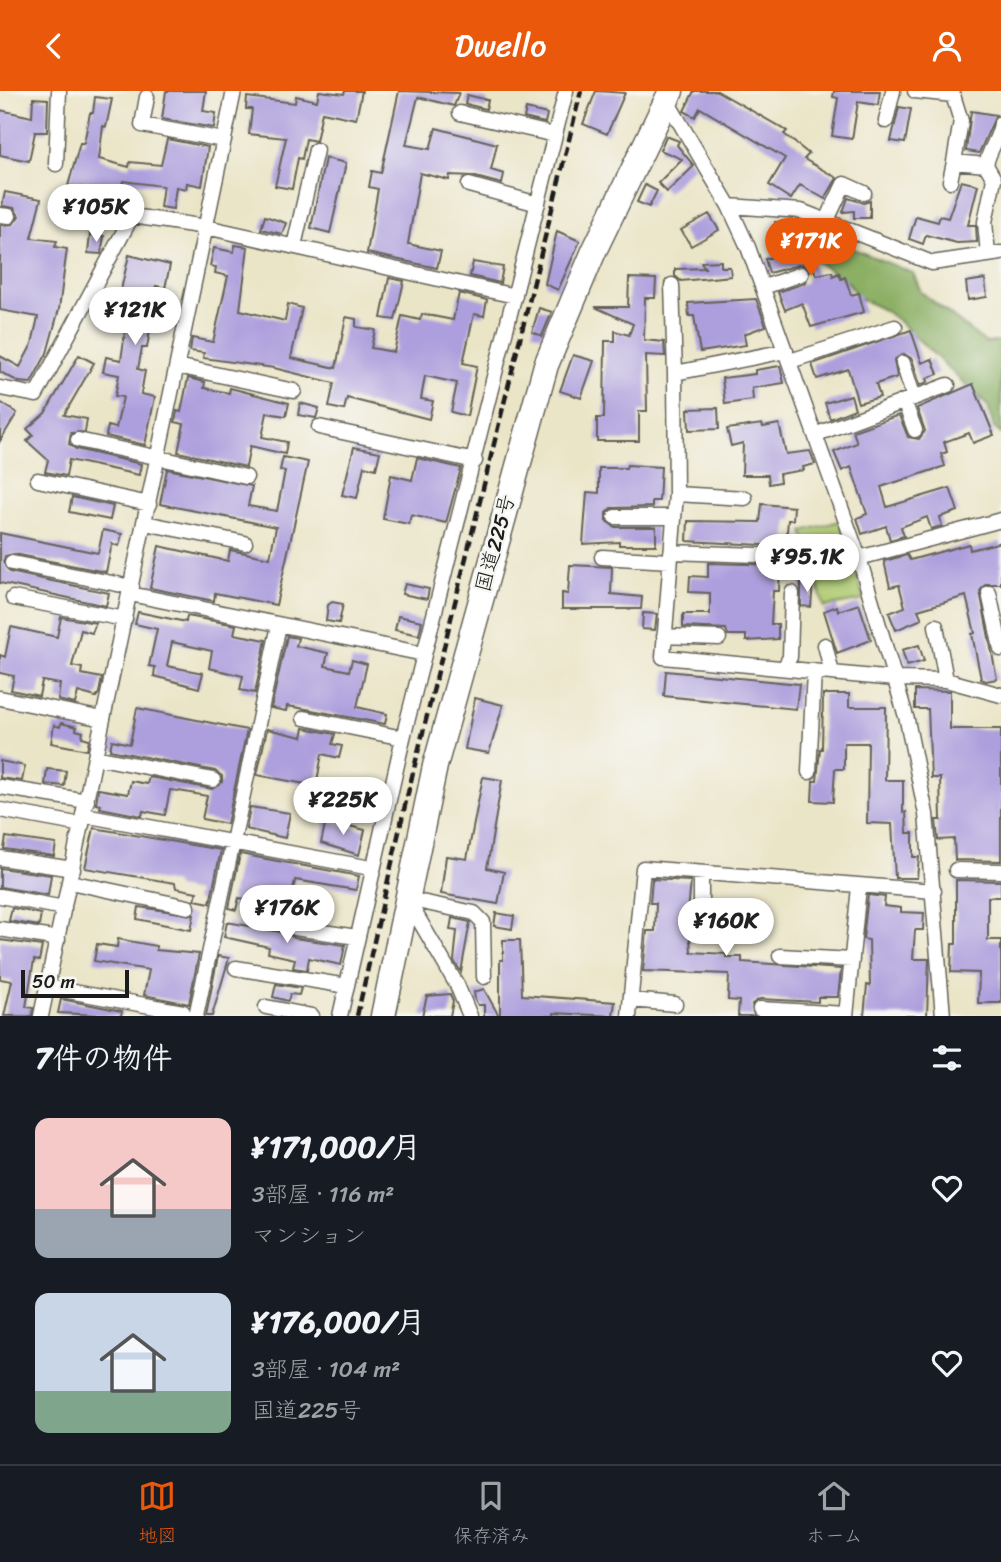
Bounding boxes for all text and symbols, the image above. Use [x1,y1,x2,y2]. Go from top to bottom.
text: Dwello [454,17,547,74]
icon: back [35,27,73,65]
icon: person [928,27,966,65]
pin: ¥105K [47,185,145,244]
text: ¥105K [63,186,129,227]
pin: ¥171K [762,219,860,278]
text: ¥171K [781,220,841,261]
pin: ¥121K [86,287,184,347]
text: ¥121K [105,289,165,330]
street label: 国道225号 [464,490,526,596]
pin: ¥95.1K [750,535,864,594]
text: ¥95.1K [771,536,843,577]
pin: ¥225K [294,777,392,837]
text: ¥225K [309,779,377,820]
pin: ¥176K [238,885,336,945]
text: ¥176K [256,887,318,928]
pin: ¥160K [677,899,775,958]
text: ¥160K [694,900,758,941]
text: 50 m [32,965,75,998]
scale bar [21,967,130,999]
text: 7件の物件 [35,1031,172,1085]
icon: filters [928,1039,966,1077]
text: ¥171,000/月 [252,1120,421,1174]
icon: home [91,1146,175,1230]
icon: heart [928,1169,966,1207]
text: 3部屋 · 116 m² [252,1174,394,1215]
text: マンション [252,1215,366,1256]
text: ¥176,000/月 [252,1295,426,1349]
icon: home [91,1321,175,1405]
icon: heart [928,1344,966,1382]
text: 3部屋 · 104 m² [252,1349,400,1390]
text: 国道225号 [252,1390,362,1431]
tab: 地図 [138,1477,176,1552]
tab: 保存済み [453,1477,529,1552]
tab: ホーム [806,1477,863,1552]

